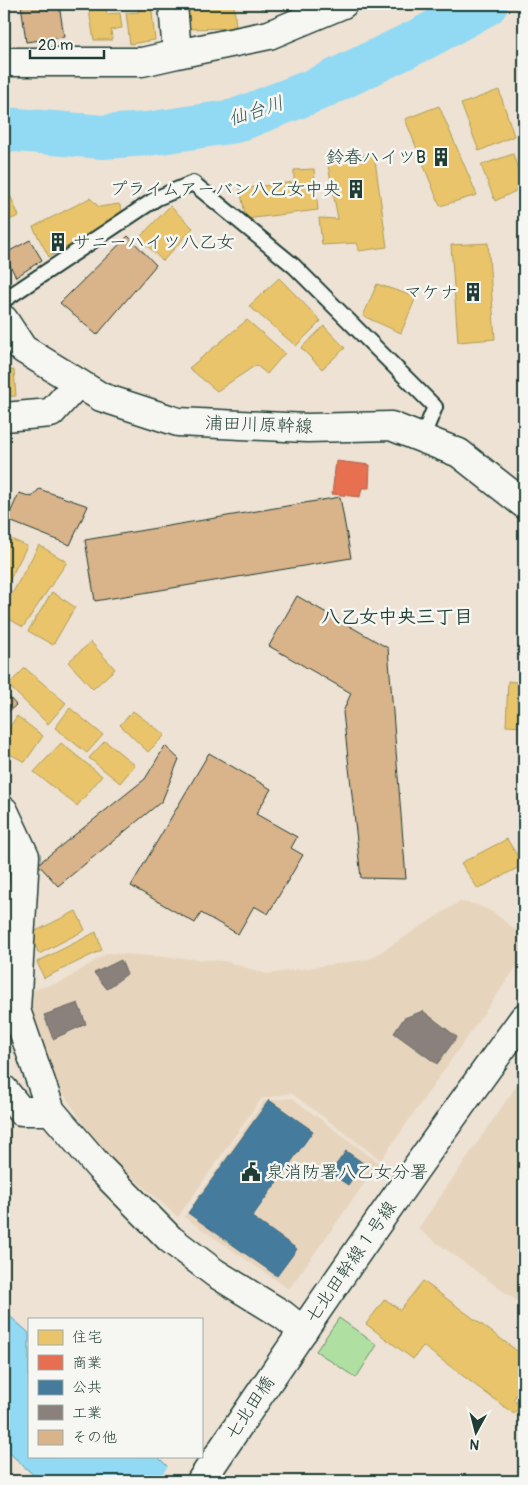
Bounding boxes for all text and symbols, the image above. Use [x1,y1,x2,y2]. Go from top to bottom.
scale bar [30,28,104,60]
text: 20 m [38,36,73,55]
water label: 仙台川 [225,91,287,131]
place label: 鈴春ハイツB [326,146,426,169]
building icon: 鈴春ハイツB [430,146,452,168]
place label: プライムアーバン八乙女中央 [110,178,341,201]
building icon: プライムアーバン八乙女中央 [345,178,367,200]
building icon: サニーハイツ八乙女 [47,231,69,253]
place label: サニーハイツ八乙女 [73,231,235,254]
place label: マケナ [404,281,458,304]
building icon: マケナ [462,281,484,303]
street label: 浦田川原幹線 [205,412,313,438]
district label: 八乙女中央三丁目 [321,605,473,629]
public building icon: 泉消防署八乙女分署 [240,1161,262,1183]
place label: 泉消防署八乙女分署 [266,1161,428,1184]
street label: 七北田幹線１号線 [300,1196,402,1328]
legend [28,1318,202,1458]
text: 住宅 [72,1328,102,1347]
text: 商業 [72,1354,102,1373]
street label: 七北田橋 [220,1372,280,1444]
text: 公共 [72,1378,102,1397]
text: 工業 [72,1404,102,1423]
north arrow [450,1408,500,1458]
text: その他 [72,1428,117,1447]
text: N [469,1435,480,1453]

